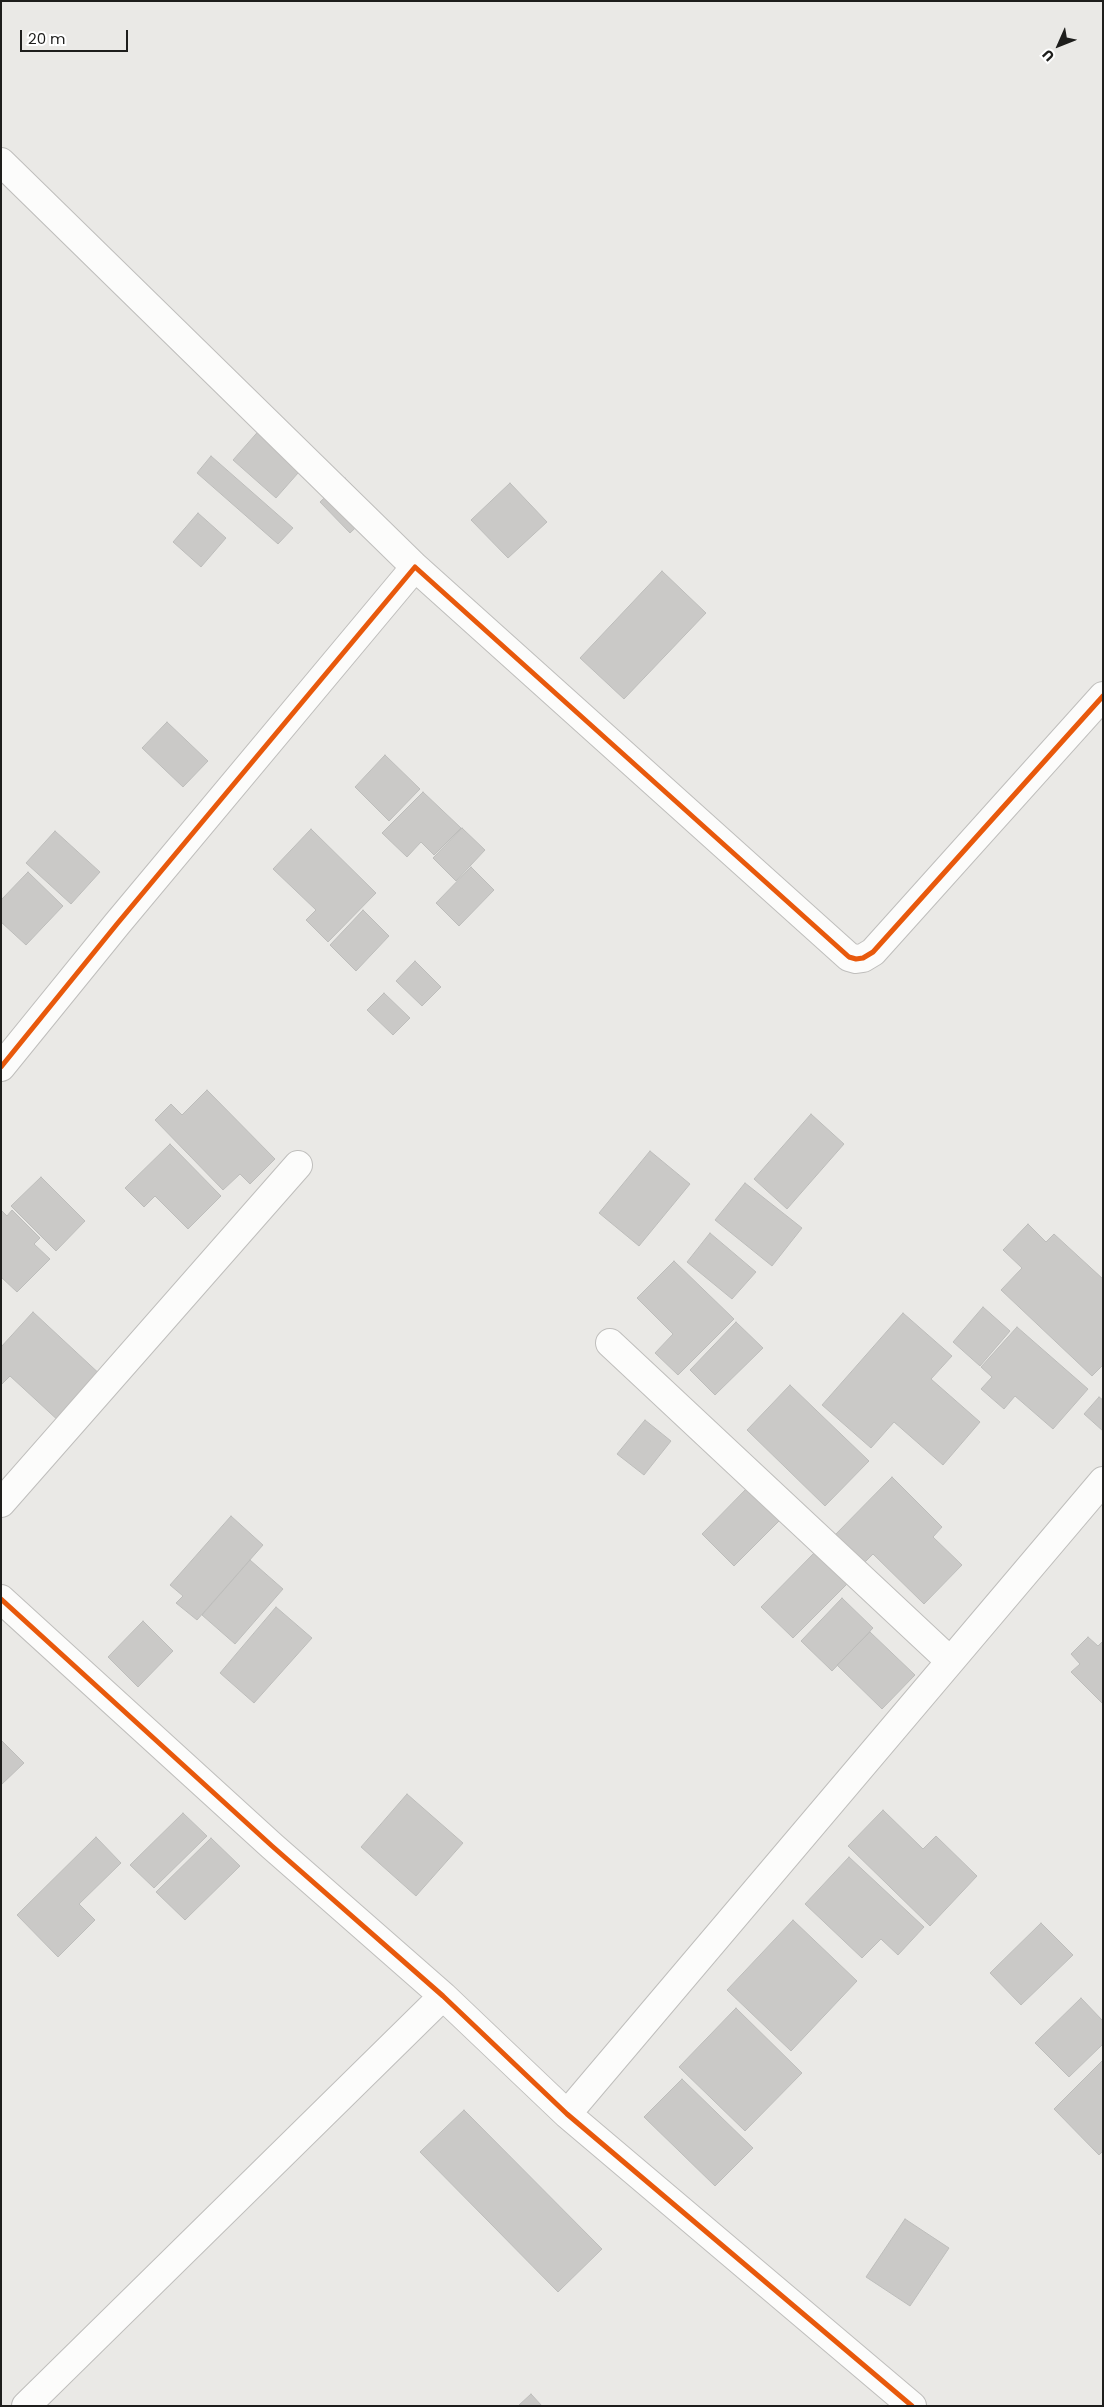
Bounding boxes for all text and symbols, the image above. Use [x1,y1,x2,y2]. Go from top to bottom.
scale bar [22,20,130,52]
north arrow [1034,20,1084,70]
text: 20 m [28,28,66,49]
text: U [1038,45,1059,66]

